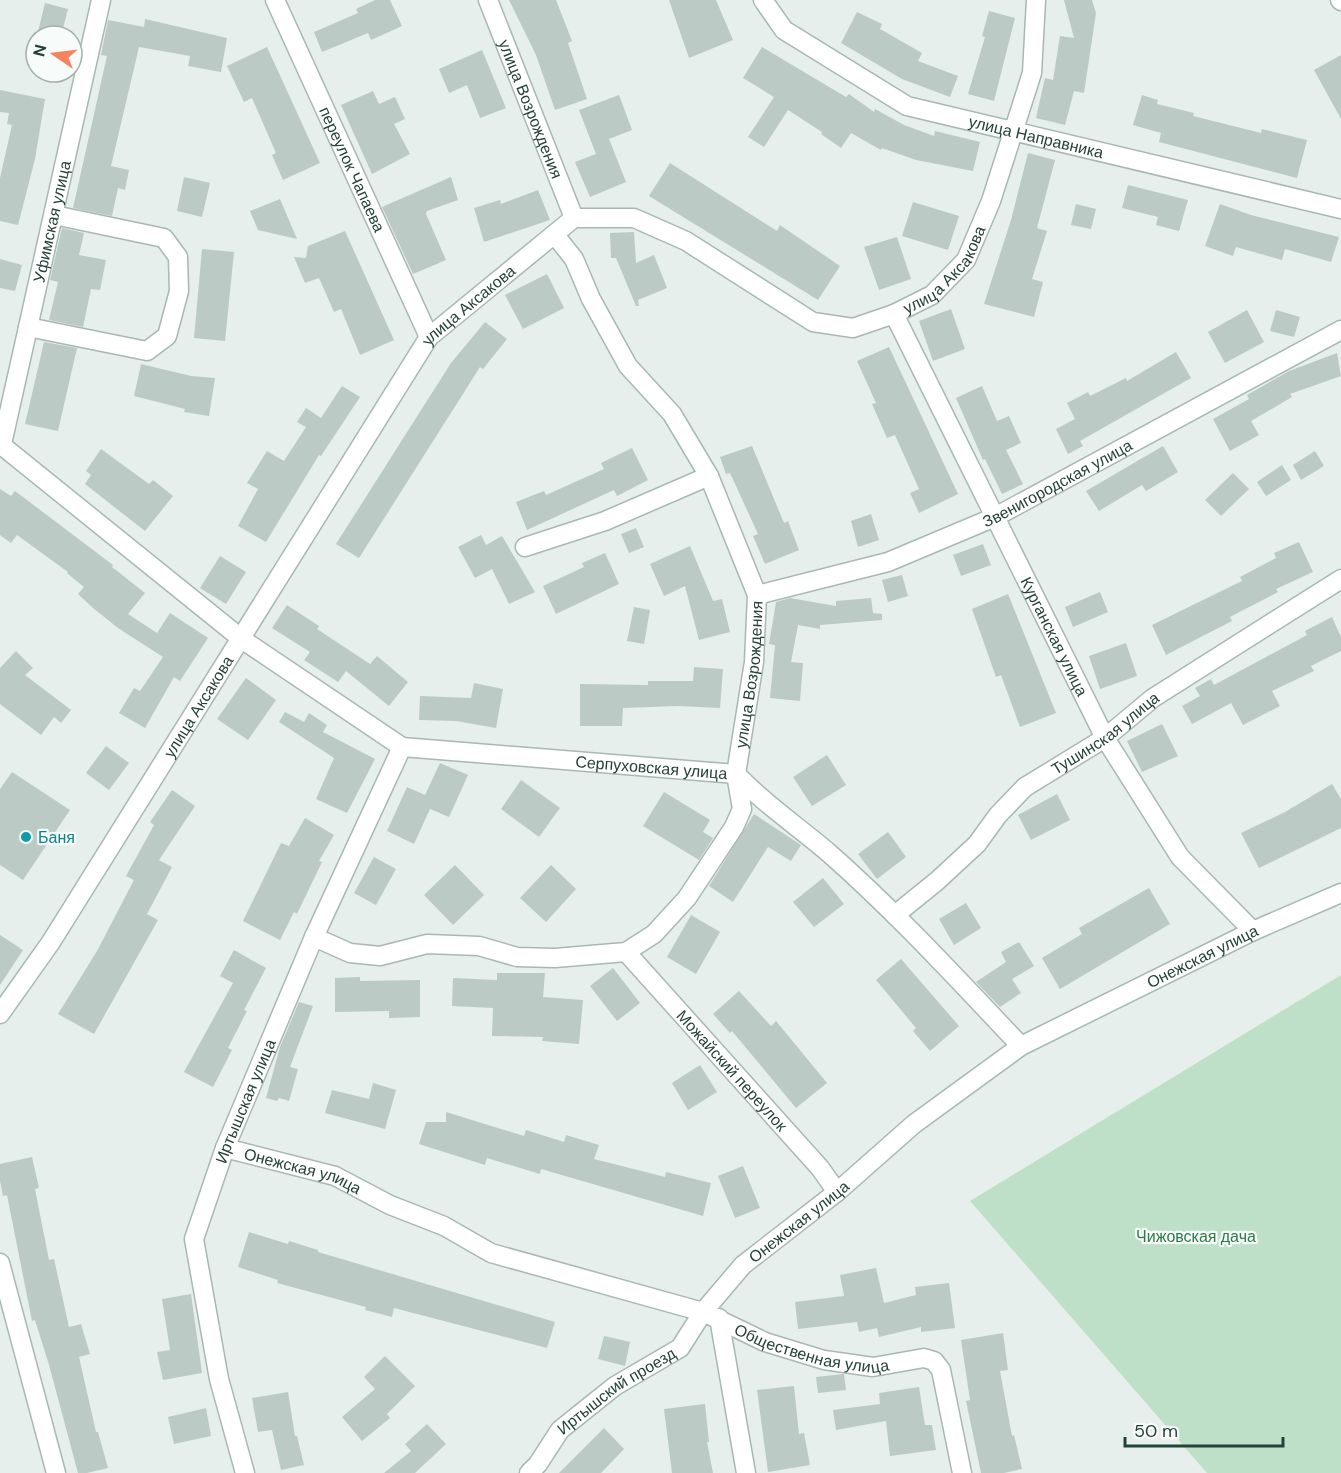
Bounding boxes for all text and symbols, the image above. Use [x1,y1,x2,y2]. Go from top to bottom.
north arrow [24,24,84,84]
street label: улица Возрождения [494,36,567,182]
text: N [28,42,52,59]
street label: переулок Чапаева [314,103,390,236]
street label: улица Направника [967,111,1106,163]
street label: Уфимская улица [28,158,76,285]
street label: улица Аксакова [900,222,990,319]
street label: улица Аксакова [416,260,520,349]
street label: Звенигородская улица [979,435,1136,532]
street label: Курганская улица [1015,573,1092,700]
street label: улица Возрождения [730,600,768,750]
street label: улица Аксакова [159,652,238,762]
street label: Тушинская улица [1047,687,1163,779]
street label: Серпуховская улица [575,751,728,784]
place label: Баня [38,827,75,848]
marker: Баня [19,830,33,844]
street label: Онежская улица [1143,920,1262,993]
street label: Можайский переулок [672,1006,793,1136]
street label: Иртышская улица [211,1036,281,1166]
street label: Онежская улица [242,1143,365,1199]
street label: Онежская улица [744,1176,854,1268]
park label: Чижовская дача [1136,1226,1256,1247]
street label: Общественная улица [731,1319,891,1378]
street label: Иртышский проезд [553,1342,680,1439]
scale bar [1125,1410,1282,1448]
text: 50 m [1134,1419,1178,1443]

